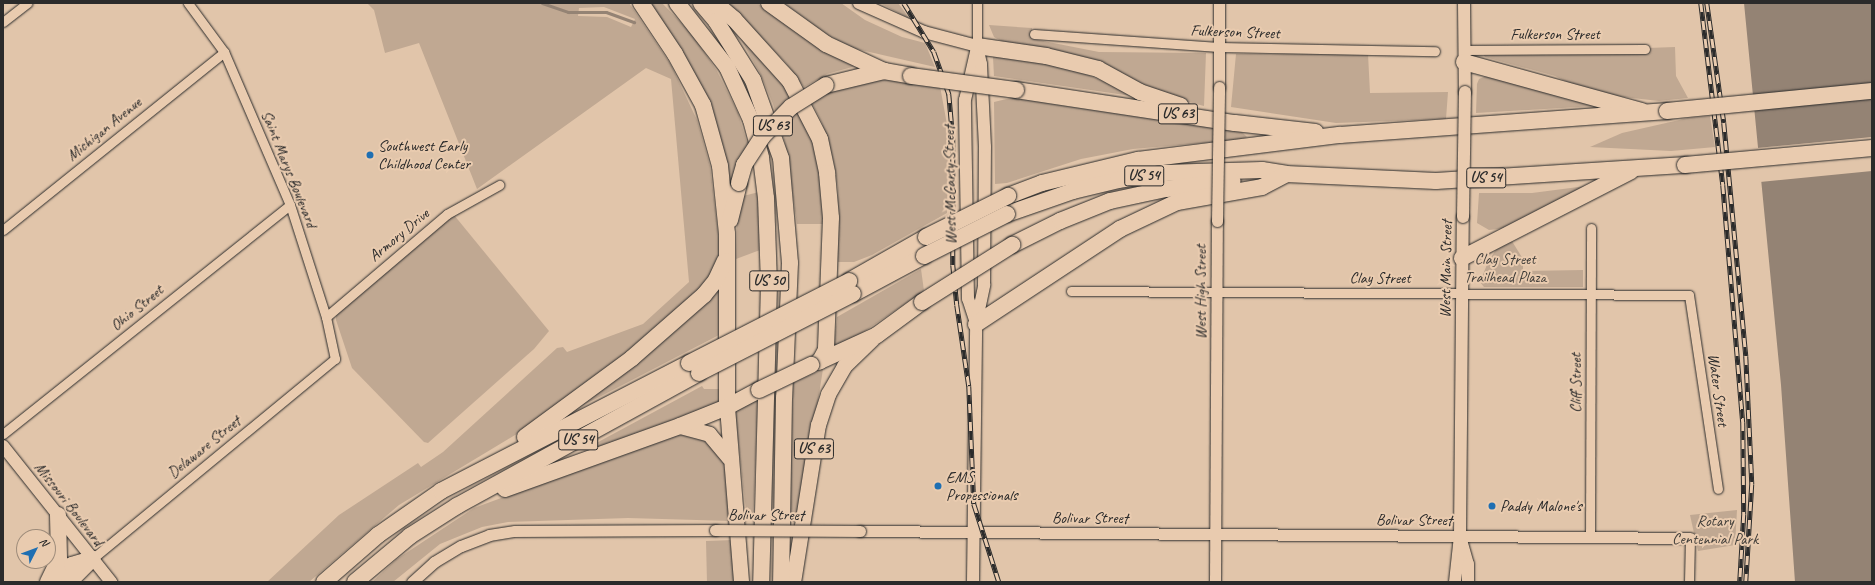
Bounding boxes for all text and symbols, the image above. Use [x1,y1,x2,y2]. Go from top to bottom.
street label: Fulkerson Street [1190,21,1280,43]
street label: Fulkerson Street [1510,24,1600,44]
street label: Michigan Avenue [63,93,145,165]
road number: US 63 [1157,101,1199,127]
street label: Saint Marys Boulevard [257,107,321,231]
road number: US 63 [752,113,794,139]
street label: West McCarty Street [939,126,961,244]
place label: Southwest Early Childhood Center [378,136,470,174]
marker: Southwest Early Childhood Center [365,150,375,160]
road number: US 54 [1124,163,1164,189]
road number: US 54 [1466,165,1506,191]
street label: Armory Drive [365,204,433,266]
street label: West Main Street [1436,219,1456,319]
street label: West High Street [1191,244,1211,340]
park label: Clay Street Trailhead Plaza [1464,249,1546,287]
road number: US 50 [749,268,789,294]
street label: Clay Street [1349,268,1411,288]
street label: Ohio Street [107,281,167,335]
street label: Water Street [1703,352,1733,428]
street label: Cliff Street [1566,353,1586,413]
street label: Delaware Street [164,412,244,482]
road number: US 54 [558,427,598,453]
road number: US 63 [793,436,835,462]
street label: Missouri Boulevard [30,458,108,550]
place label: EMS Propessionals [946,467,1017,505]
marker: EMS Propessionals [933,481,943,491]
place label: Paddy Malone's [1500,496,1582,516]
marker: Paddy Malone's [1487,501,1497,511]
street label: Bolivar Street [728,505,804,525]
street label: Bolivar Street [1052,508,1128,528]
street label: Bolivar Street [1376,510,1452,530]
park label: Rotary Centennial Park [1672,511,1758,549]
north arrow [16,529,56,569]
text: N [37,534,52,549]

